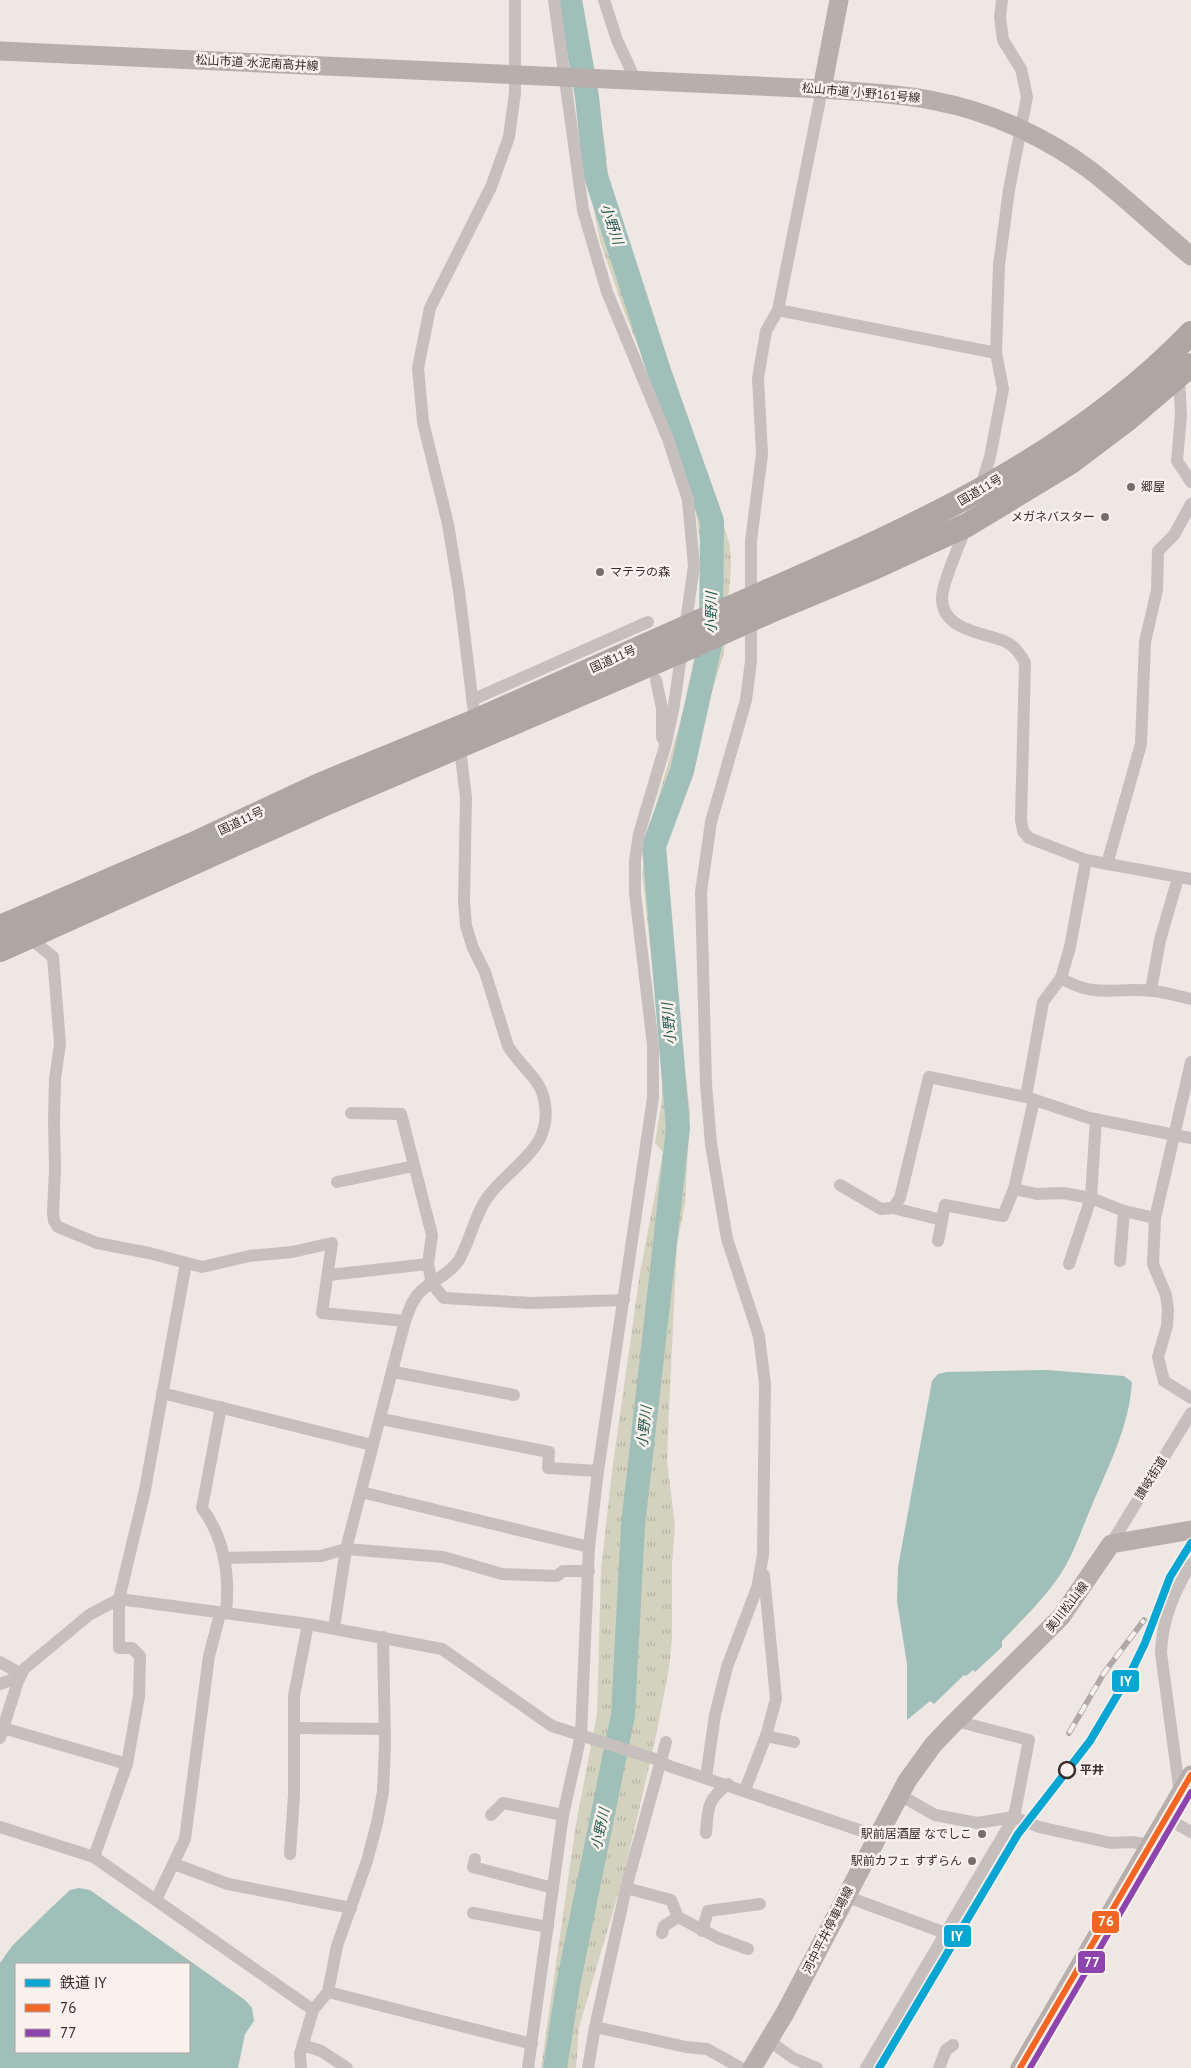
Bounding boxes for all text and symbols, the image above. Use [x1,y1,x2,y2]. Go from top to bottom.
street label: 松山市道 水泥南高井線 [195,52,319,73]
street label: 松山市道 小野161号線 [801,80,921,105]
water label: 小野川 [597,201,628,249]
street label: 国道11号 [955,471,1005,508]
place label: 郷屋 [1141,479,1165,494]
marker: 郷屋 [1125,481,1137,493]
place label: メガネバスター [1011,509,1095,524]
marker: メガネバスター [1099,511,1111,523]
place label: マテラの森 [610,564,670,579]
marker: マテラの森 [594,566,606,578]
water label: 小野川 [702,590,720,634]
street label: 国道11号 [587,642,638,675]
street label: 国道11号 [215,803,266,838]
water label: 小野川 [658,1000,680,1046]
water label: 小野川 [633,1403,655,1449]
street label: 讃岐街道 [1131,1453,1170,1502]
street label: 美川松山線 [1042,1578,1091,1635]
line badge: IY [1111,1669,1140,1693]
text: IY [1120,1672,1133,1690]
marker: 平井 [1058,1761,1076,1779]
place label: 平井 [1080,1762,1104,1777]
water label: 小野川 [587,1805,614,1851]
place label: 駅前居酒屋 なでしこ [861,1826,972,1841]
marker: 駅前居酒屋 なでしこ [976,1828,988,1840]
place label: 駅前カフェ すずらん [851,1853,962,1868]
marker: 駅前カフェ すずらん [966,1855,978,1867]
street label: 河中平井停車場線 [799,1884,856,1976]
line badge: 76 [1091,1910,1120,1934]
text: 76 [1098,1912,1114,1930]
line badge: IY [943,1924,972,1948]
text: IY [951,1927,964,1945]
line badge: 77 [1077,1950,1106,1974]
text: 77 [1084,1953,1100,1971]
legend [15,1963,190,2053]
text: 鉄道 IY [60,1973,107,1992]
text: 76 [60,1998,76,2017]
text: 77 [60,2023,76,2042]

